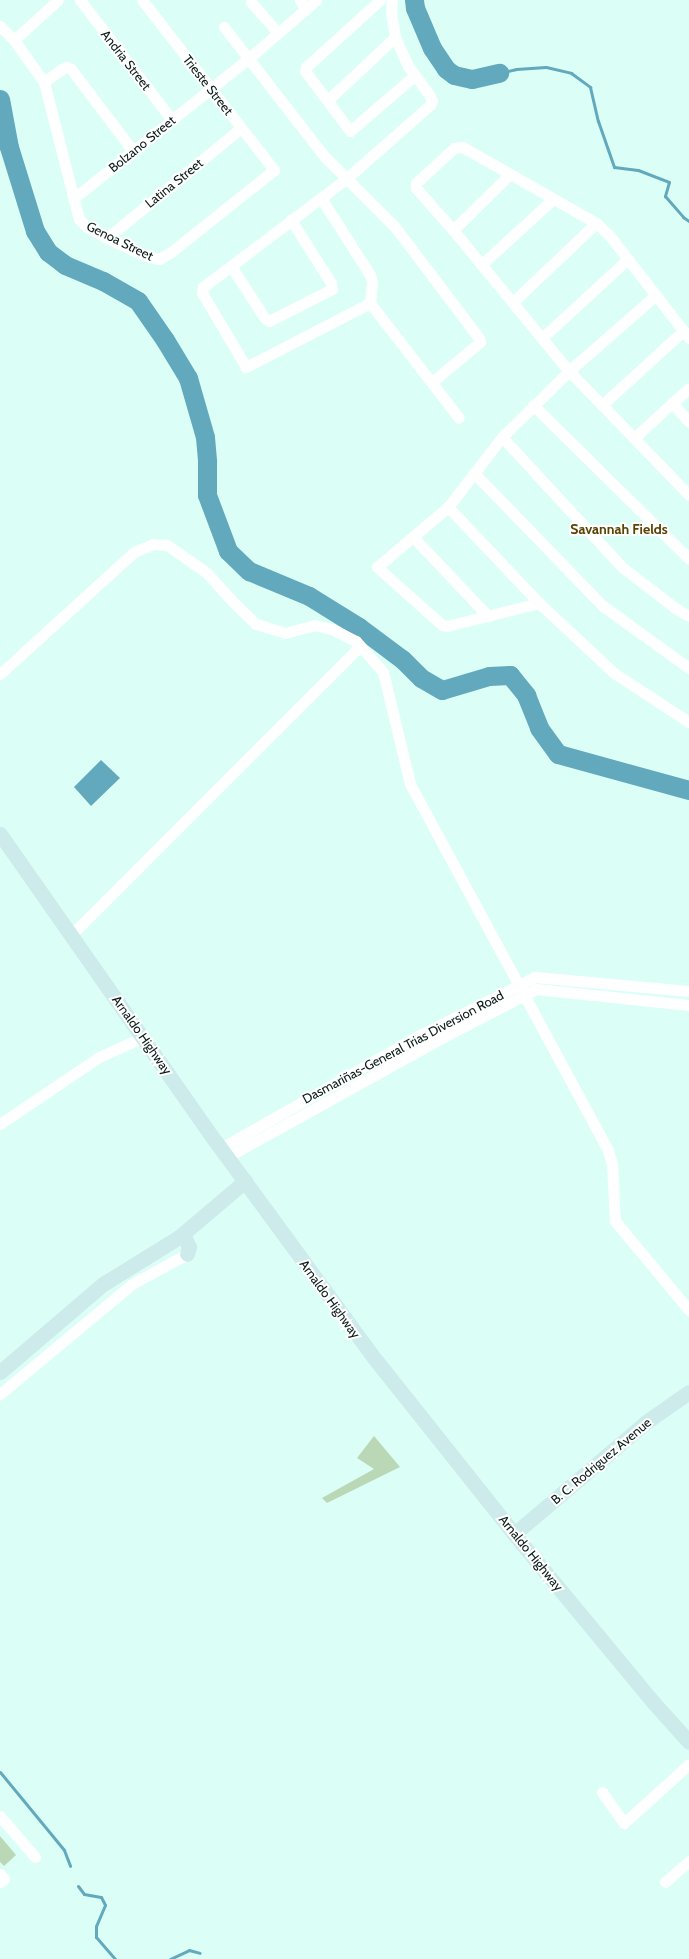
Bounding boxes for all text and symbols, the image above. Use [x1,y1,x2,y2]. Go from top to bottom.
street label: Andria Street [98,27,154,93]
street label: Trieste Street [180,52,236,118]
street label: Bolzano Street [106,112,178,176]
street label: Latina Street [142,155,206,211]
street label: Genoa Street [84,218,156,264]
district label: Savannah Fields [570,521,668,537]
street label: Dasmariñas-General Trias Diversion Road [300,987,506,1107]
street label: Arnaldo Highway [109,992,175,1078]
street label: Arnaldo Highway [296,1257,364,1341]
street label: B. C. Rodriguez Avenue [548,1415,654,1507]
street label: Arnaldo Highway [496,1512,566,1594]

